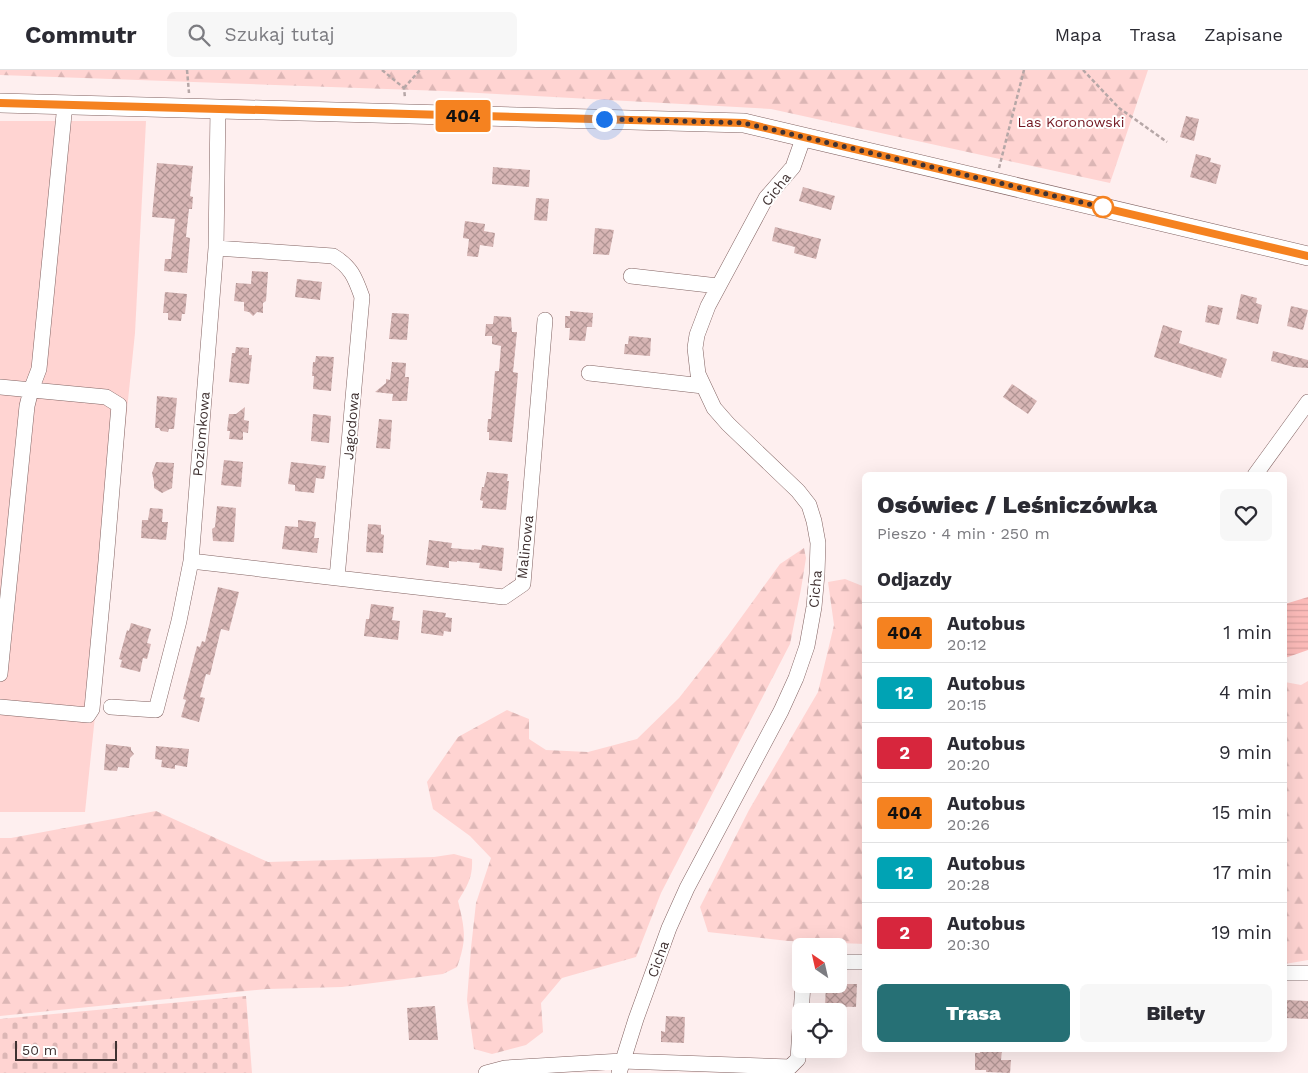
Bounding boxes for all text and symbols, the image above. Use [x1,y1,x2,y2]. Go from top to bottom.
search box [167,12,517,57]
text: Commutr [25,21,137,49]
icon: search [185,21,213,49]
text: Szukaj tutaj [225,23,334,46]
text: Mapa [1055,24,1102,45]
text: Trasa [1130,24,1176,45]
text: Zapisane [1204,24,1283,45]
line badge: 404 [434,100,492,132]
text: 404 [446,105,480,126]
your location [592,107,617,132]
park label: Las Koronowski [1018,114,1124,130]
street label: Cicha [758,169,794,209]
unlabelled marker [1092,196,1114,218]
street label: Poziomkowa [189,391,213,477]
street label: Jagodowa [340,391,362,461]
button: heart [1220,489,1272,541]
text: Osówiec / Leśniczówka [877,491,1157,519]
street label: Malinowa [514,514,536,580]
text: Pieszo · 4 min · 250 m [877,524,1050,543]
text: Odjazdy [877,568,952,591]
street label: Cicha [805,569,825,609]
text: Autobus [947,612,1025,635]
text: 1 min [1223,621,1272,644]
text: 404 [887,622,922,643]
text: 20:12 [947,635,987,654]
text: Autobus [947,672,1025,695]
text: 4 min [1219,681,1272,704]
text: 12 [895,682,914,703]
text: 20:15 [947,695,987,714]
text: Autobus [947,732,1025,755]
text: 9 min [1219,741,1272,764]
text: 2 [899,742,910,763]
text: 20:20 [947,755,990,774]
text: Autobus [947,792,1025,815]
text: 15 min [1212,801,1272,824]
text: 404 [887,802,922,823]
text: 20:26 [947,815,990,834]
text: Autobus [947,852,1025,875]
text: 17 min [1213,861,1272,884]
text: 12 [895,862,914,883]
text: 20:28 [947,875,990,894]
text: Autobus [947,912,1025,935]
text: 19 min [1211,921,1272,944]
text: 2 [899,922,910,943]
text: 20:30 [947,935,990,954]
street label: Cicha [644,938,672,979]
north arrow [792,938,848,992]
map controls [792,938,847,1058]
button: Trasa [877,984,1070,1042]
button: Bilety [1080,984,1272,1042]
button: locate [792,1003,847,1058]
scale bar [15,1038,118,1061]
text: 50 m [22,1042,57,1058]

